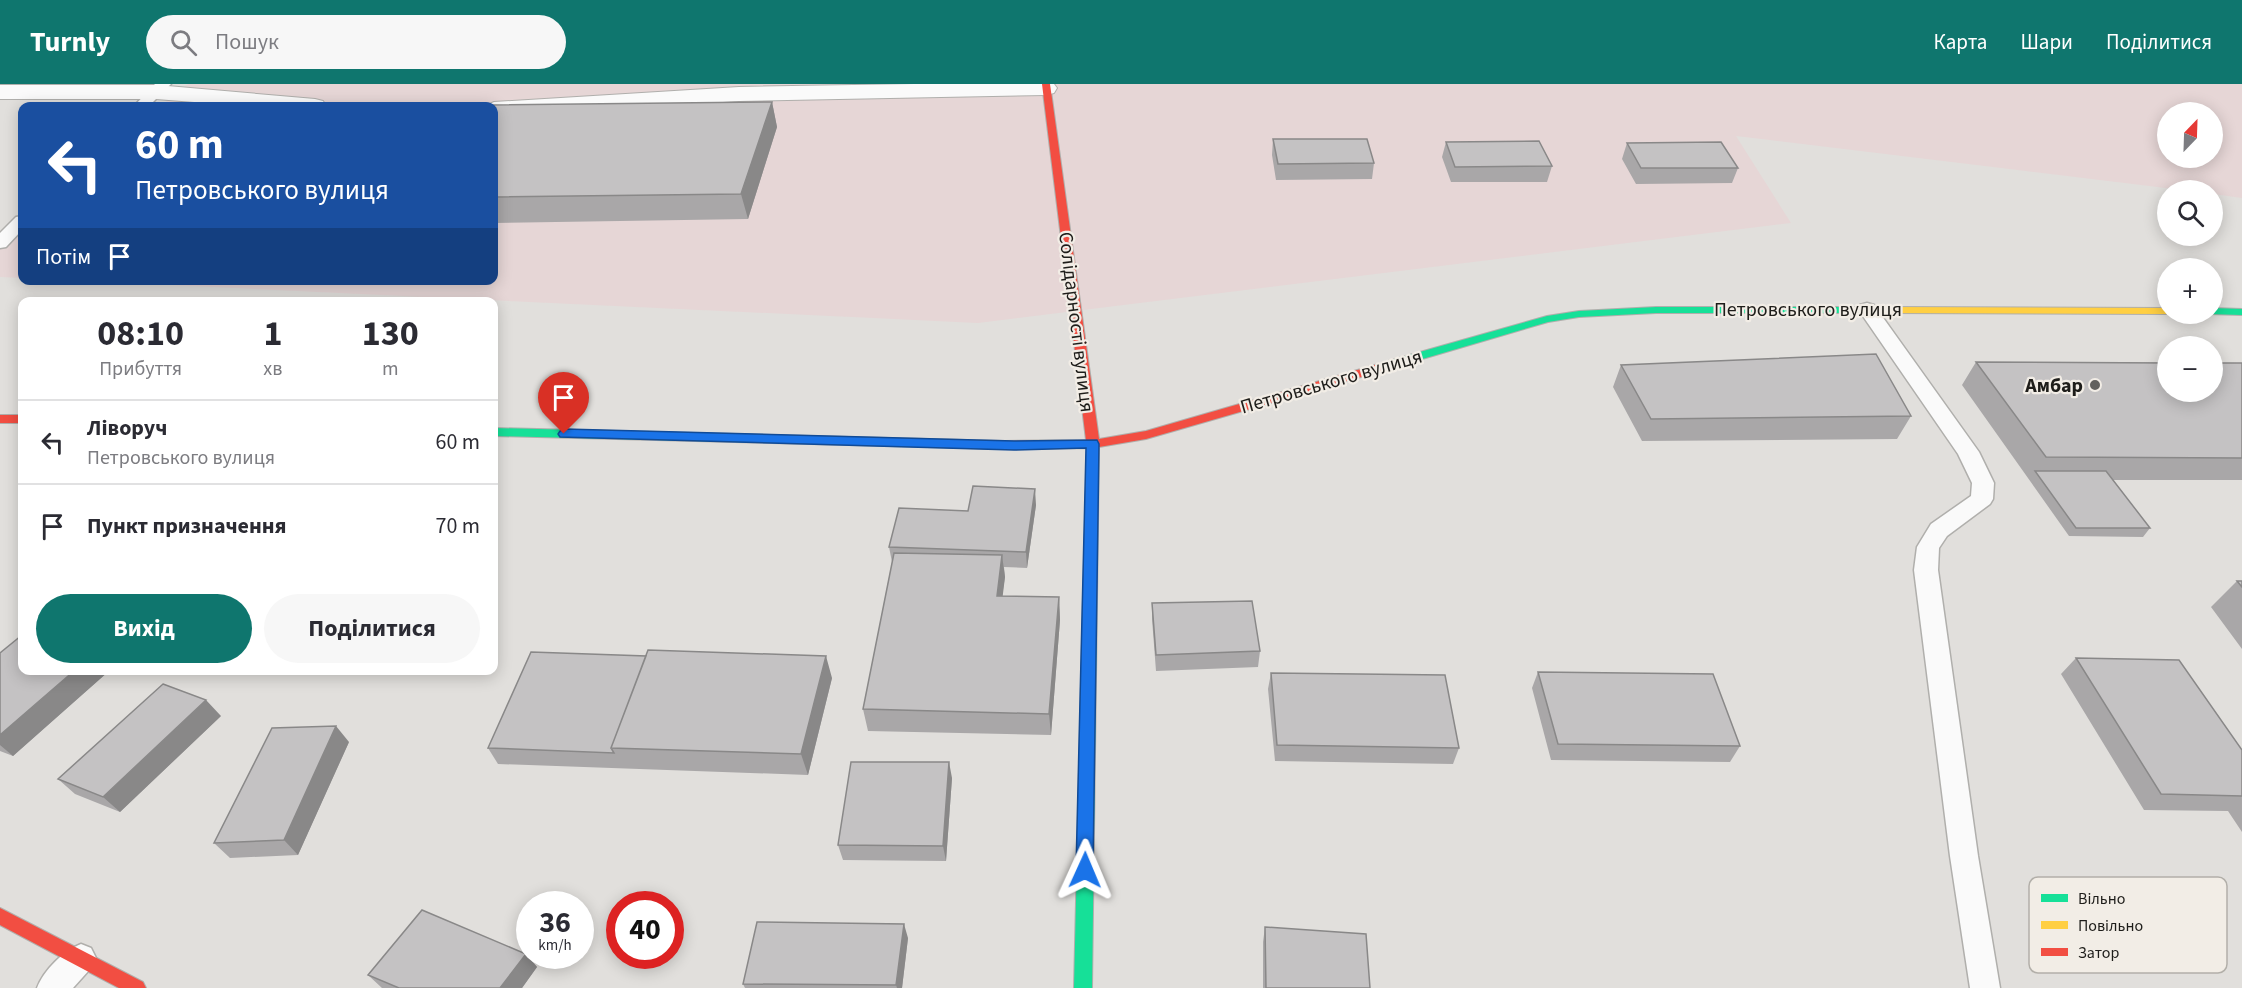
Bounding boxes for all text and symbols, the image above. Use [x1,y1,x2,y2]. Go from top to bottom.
search box [146,15,566,69]
text: Turnly [30,22,110,62]
icon: search [167,26,200,59]
text: Пошук [215,26,279,58]
text: Карта [1934,27,1987,57]
text: Шари [2020,27,2073,57]
text: Поділитися [2106,27,2212,57]
north arrow [2157,102,2223,168]
map controls [2157,102,2223,402]
text: 60 m [135,115,224,175]
icon: left [36,126,114,204]
text: Петровського вулиця [135,171,389,210]
button: search [2157,180,2223,246]
street label: Солідарності вулиця [1051,230,1101,414]
icon: arrive [103,240,136,273]
text: Потім [36,241,91,273]
button: + [2157,258,2223,324]
street label: Петровського вулиця [1714,296,1902,324]
text: 08:10 [97,308,184,359]
text: 1 [263,308,282,359]
text: 130 [362,308,419,359]
button: − [2157,336,2223,402]
street label: Петровського вулиця [1237,343,1426,421]
text: Прибуття [99,355,182,383]
text: хв [263,355,282,383]
text: m [382,355,399,383]
pin [538,372,589,434]
place label: Амбар [2024,372,2083,400]
marker: Амбар [2088,378,2102,392]
icon: arrive [547,381,580,414]
text: Ліворуч [87,412,167,444]
icon: left [36,426,69,459]
text: 60 m [435,426,480,458]
text: Петровського вулиця [87,444,275,472]
icon: arrive [36,510,69,543]
text: Пункт призначення [87,510,287,542]
text: 70 m [435,510,480,542]
button: Вихід [36,594,252,663]
button: Поділитися [264,594,480,663]
position arrow [1053,838,1117,902]
legend [2029,877,2227,973]
text: Вільно [2078,888,2125,910]
speed limit sign: 40 [606,891,684,969]
text: 36 [539,901,571,944]
text: Повільно [2078,915,2143,937]
text: km/h [538,935,572,956]
text: Затор [2078,942,2119,964]

